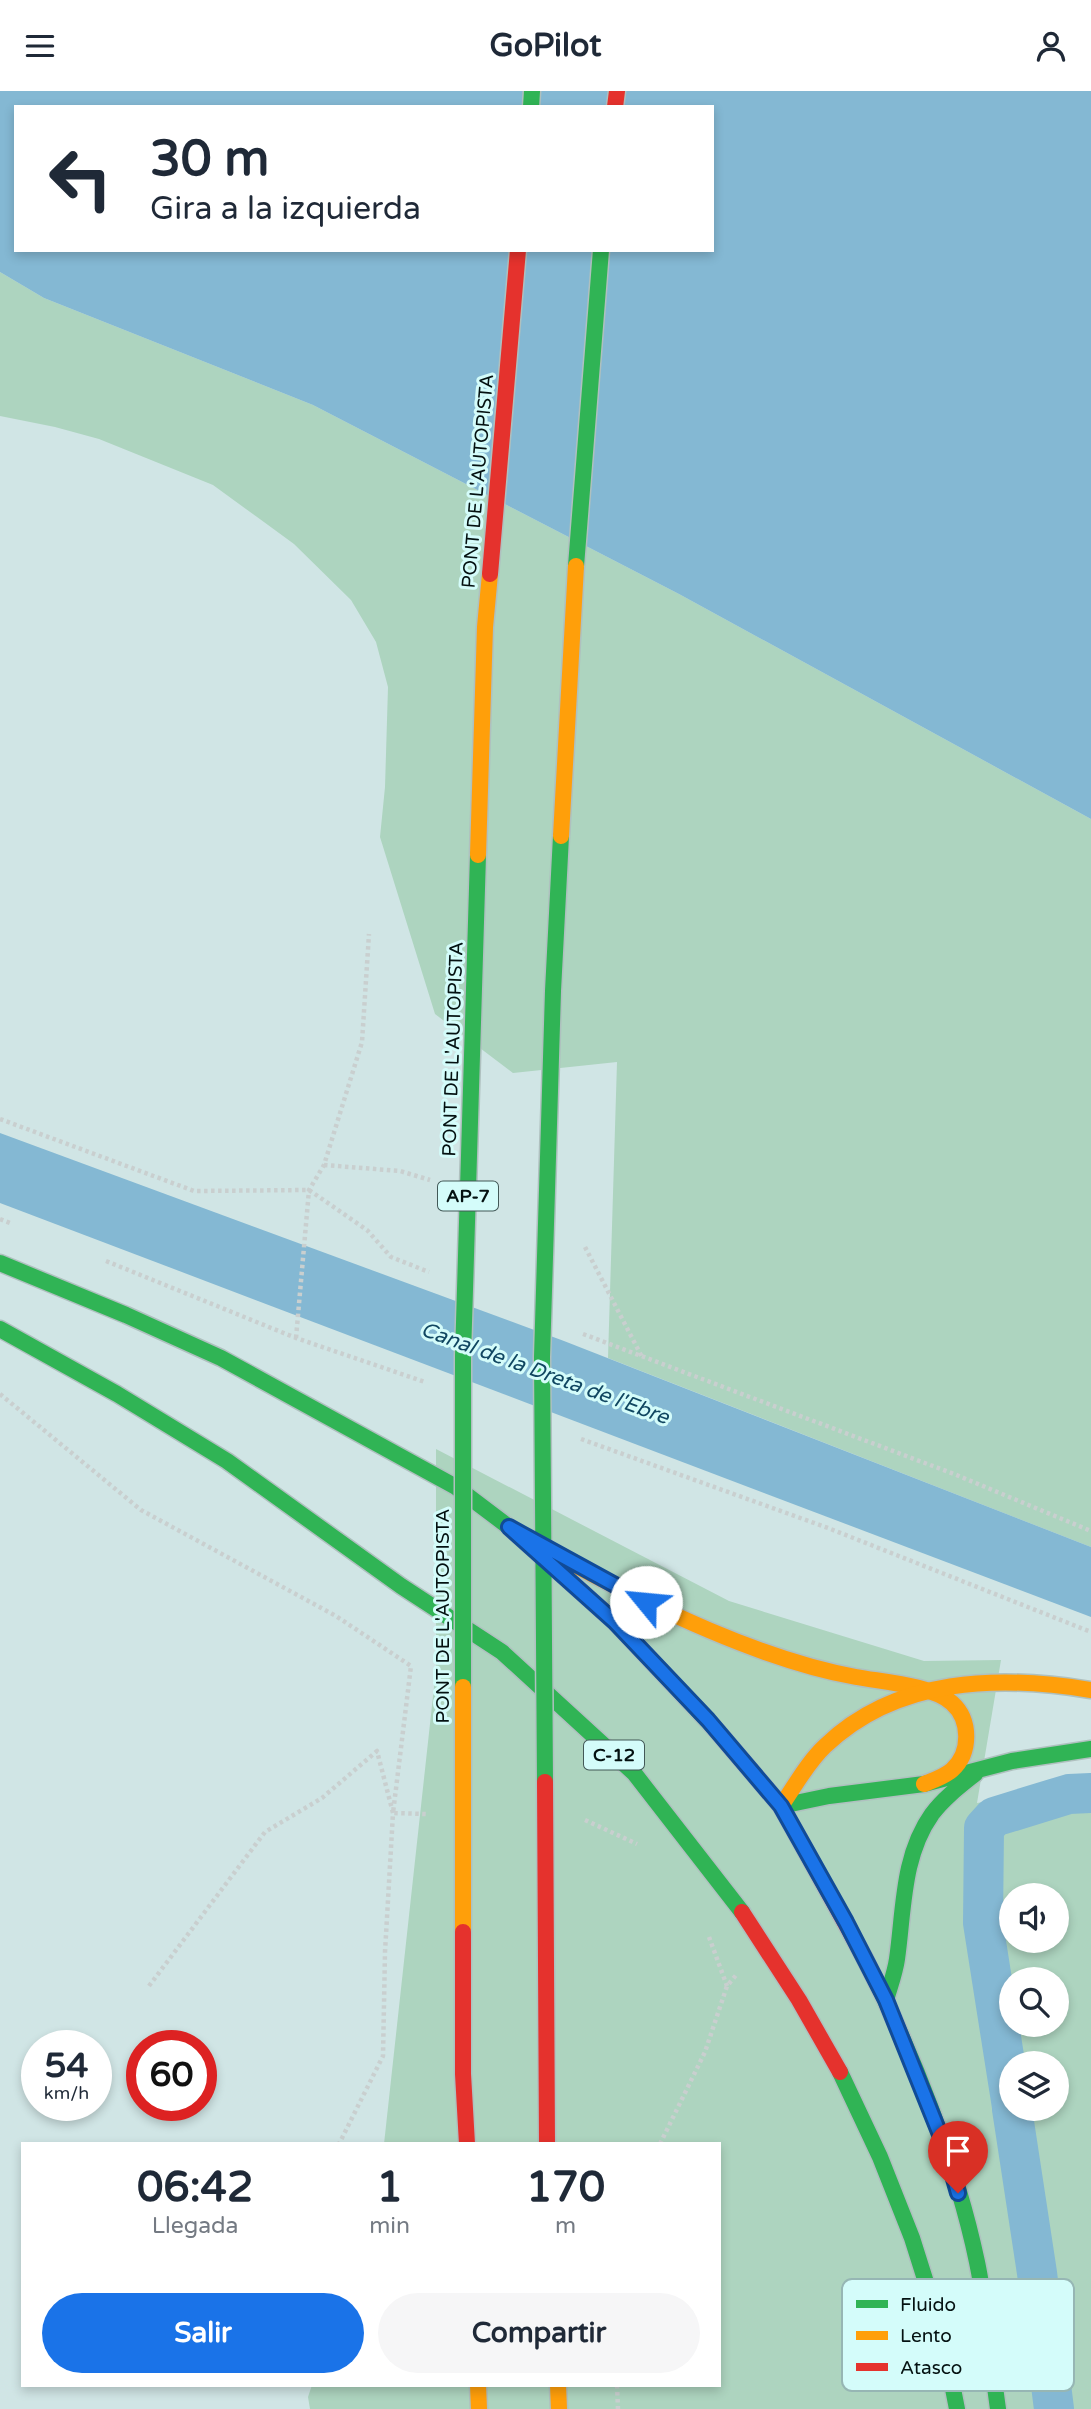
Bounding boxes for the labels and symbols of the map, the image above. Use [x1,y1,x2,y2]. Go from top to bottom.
street label: PONT DE L'AUTOPISTA [458,373,498,589]
street label: PONT DE L'AUTOPISTA [438,941,468,1157]
road number: AP-7 [438,1181,498,1211]
water label: Canal de la Dreta de l'Ebre [417,1317,673,1430]
street label: PONT DE L'AUTOPISTA [432,1509,454,1723]
position arrow [609,1565,683,1639]
road number: C-12 [584,1741,644,1770]
speed limit sign: 60 [126,2030,217,2121]
pin [928,2121,988,2193]
legend [842,2279,1074,2391]
text: Fluido [900,2294,956,2316]
text: Lento [900,2325,952,2347]
text: Atasco [900,2357,962,2379]

